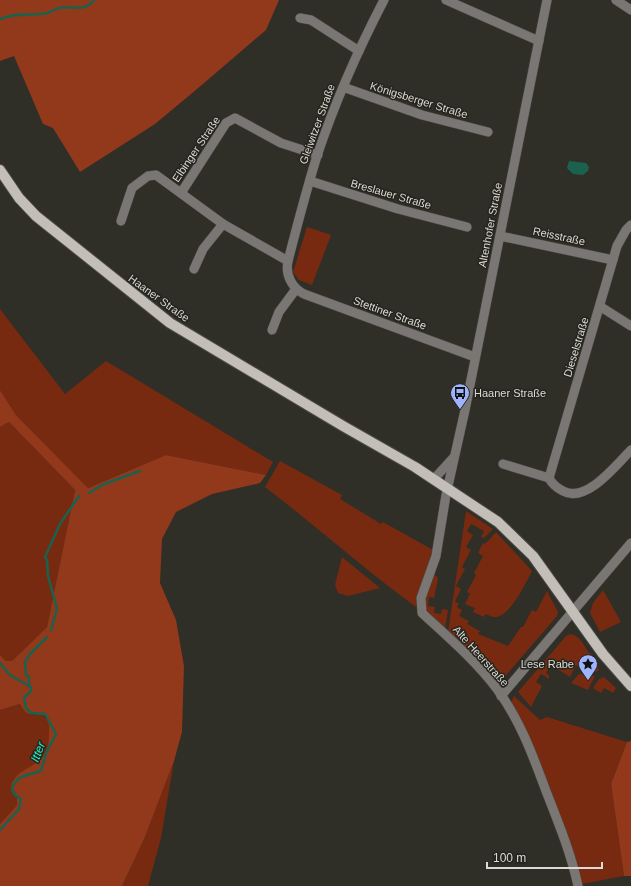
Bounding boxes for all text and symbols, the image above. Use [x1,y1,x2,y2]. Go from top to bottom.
street label: Königsberger Straße [369,79,469,121]
street label: Gleiwitzer Straße [297,82,337,166]
street label: Elbinger Straße [170,114,222,184]
street label: Breslauer Straße [349,177,433,211]
street label: Altenhofer Straße [476,182,504,268]
street label: Reisstraße [532,225,586,247]
street label: Haaner Straße [126,272,192,324]
street label: Stettiner Straße [352,294,428,332]
street label: Dieselstraße [561,316,591,378]
bus stop icon: Haaner Straße [449,382,471,410]
place label: Haaner Straße [474,387,546,399]
street label: Alte Heerstraße [451,623,511,689]
place icon: Lese Rabe [577,653,599,681]
place label: Lese Rabe [521,658,574,670]
water label: Itter [28,739,49,764]
scale bar [487,844,602,870]
text: 100 m [493,851,526,865]

